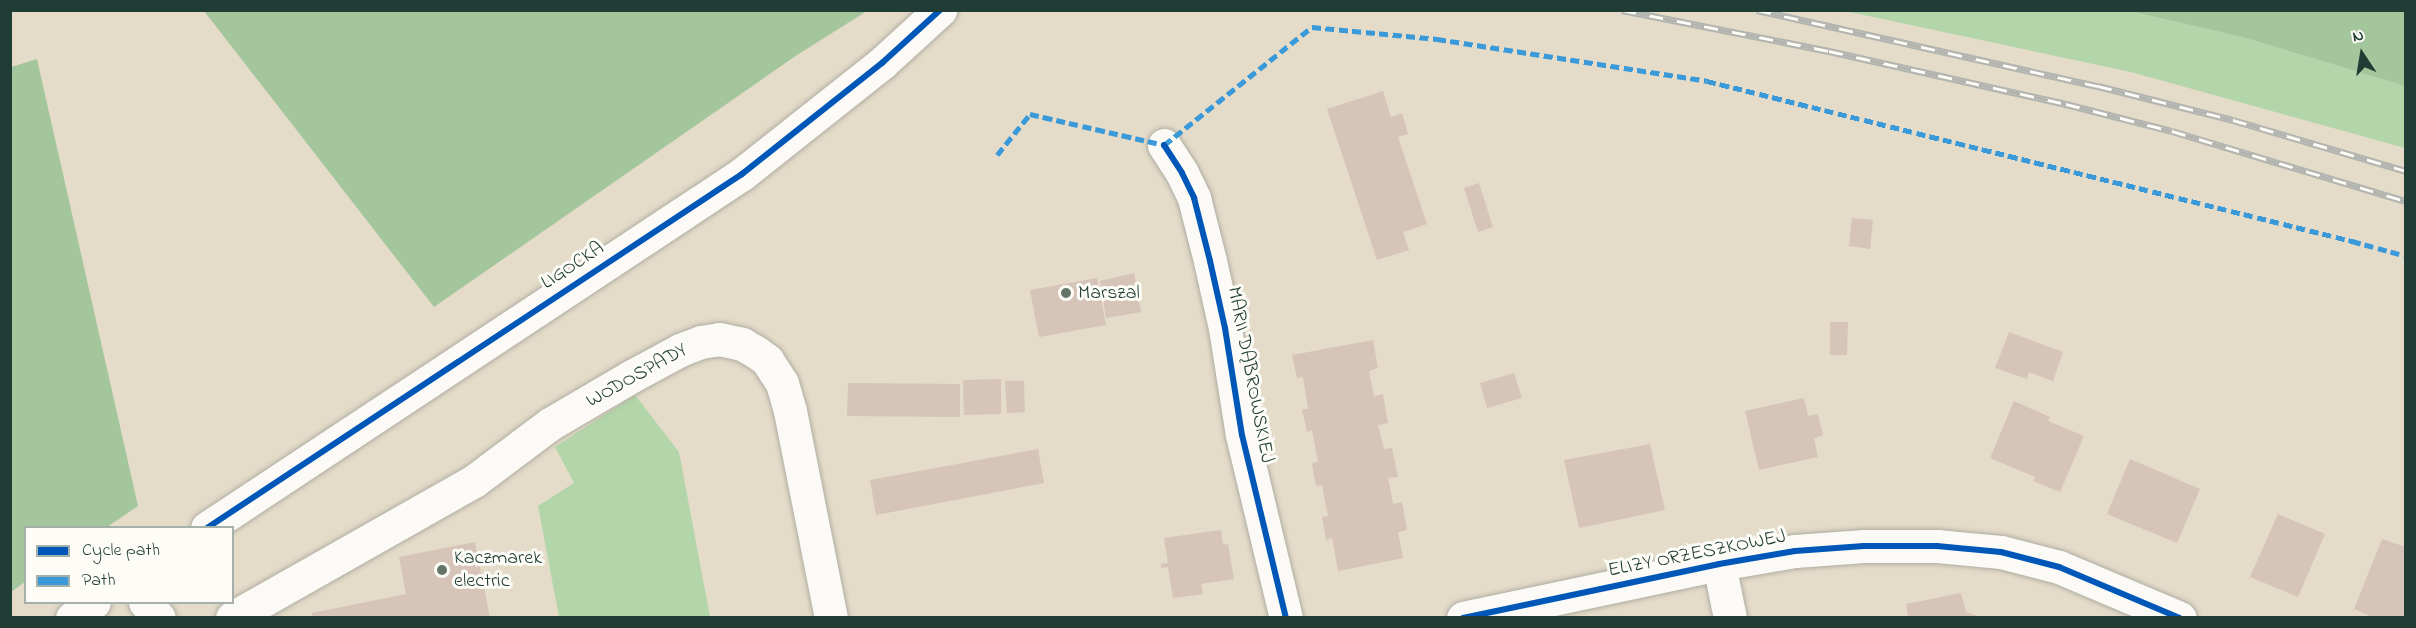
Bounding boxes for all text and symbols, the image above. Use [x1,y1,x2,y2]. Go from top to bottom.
north arrow [2332,24,2392,84]
text: N [2350,24,2366,49]
street label: LIGOCKA [537,237,609,295]
place label: Marszal [1078,281,1140,305]
street label: MARII DĄBROWSKIEJ [1221,285,1279,465]
marker: Marszal [1059,286,1073,300]
street label: WODOSPADY [582,338,692,414]
street label: ELIZY ORZESZKOWEJ [1606,525,1788,583]
legend [24,526,234,604]
text: Cycle path [82,538,160,564]
place label: Kaczmarek electric [454,546,542,593]
marker: Kaczmarek electric [435,563,449,577]
text: Path [82,568,116,594]

